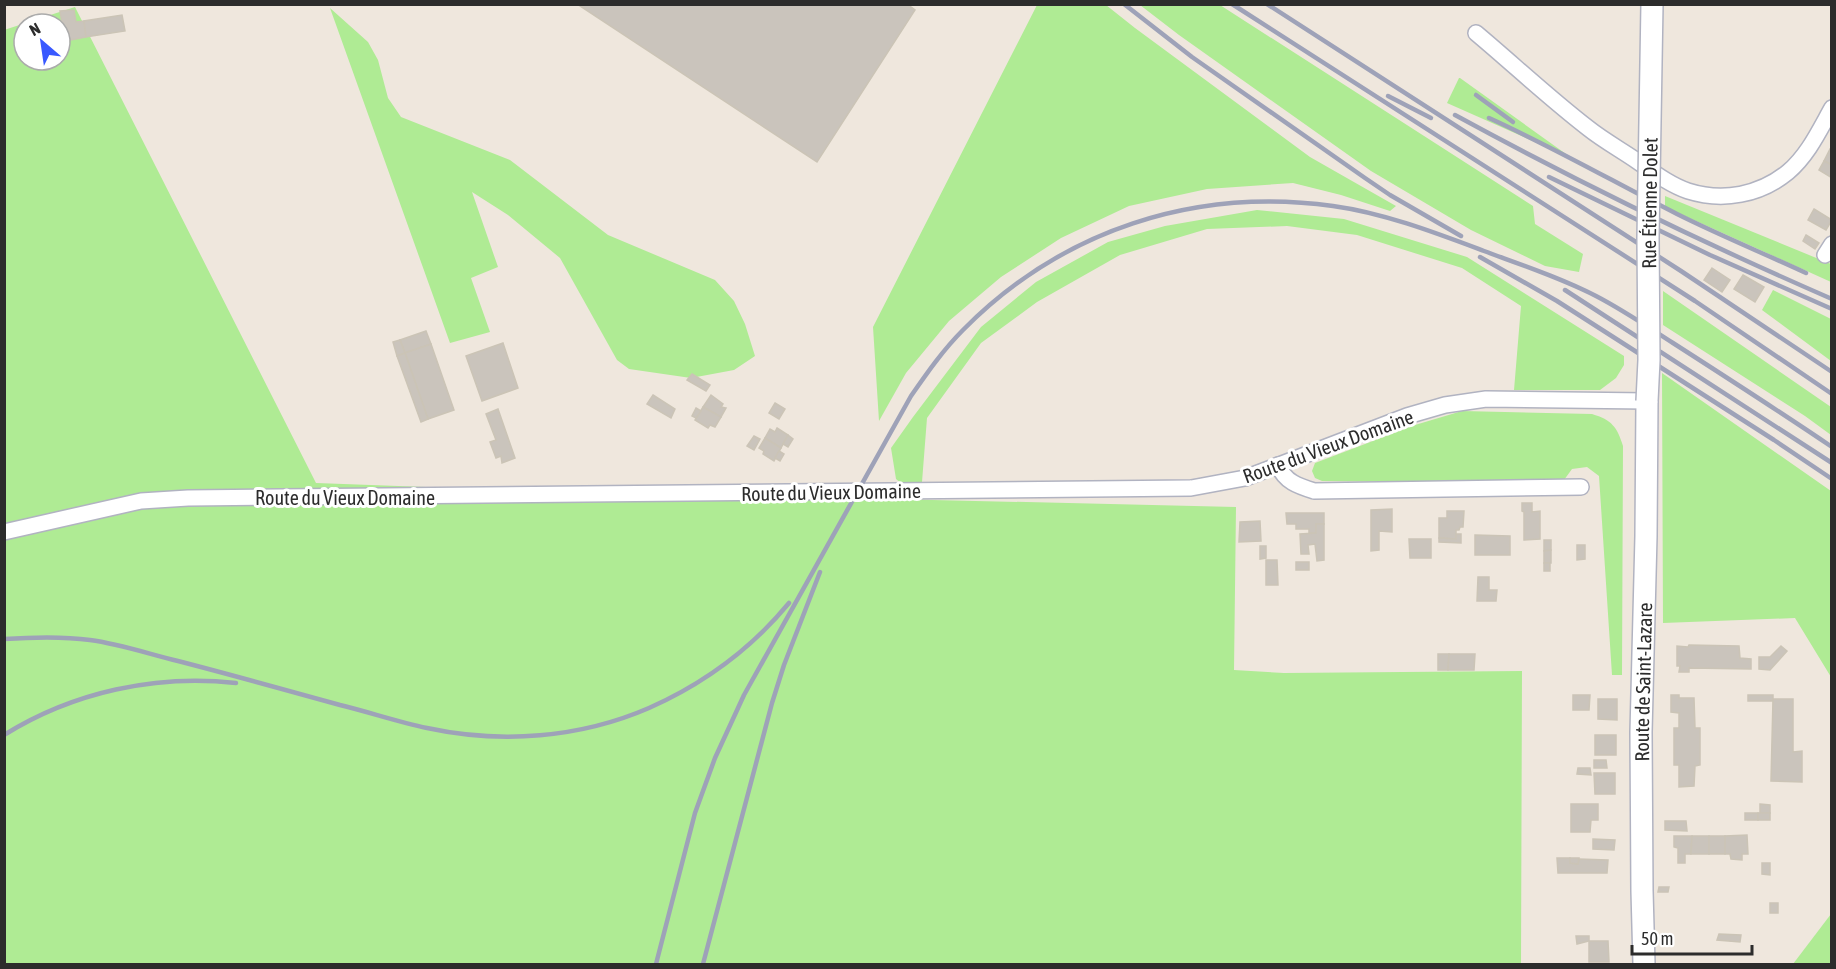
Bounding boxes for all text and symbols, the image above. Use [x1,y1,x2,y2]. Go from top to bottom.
north arrow [12,12,72,72]
text: N [26,19,43,39]
street label: Rue Étienne Dolet [1636,137,1661,269]
street label: Route du Vieux Domaine [1240,404,1416,488]
street label: Route du Vieux Domaine [741,479,921,505]
street label: Route du Vieux Domaine [255,486,435,509]
street label: Route de Saint-Lazare [1629,602,1656,762]
scale bar [1632,918,1752,956]
text: 50 m [1641,928,1673,949]

